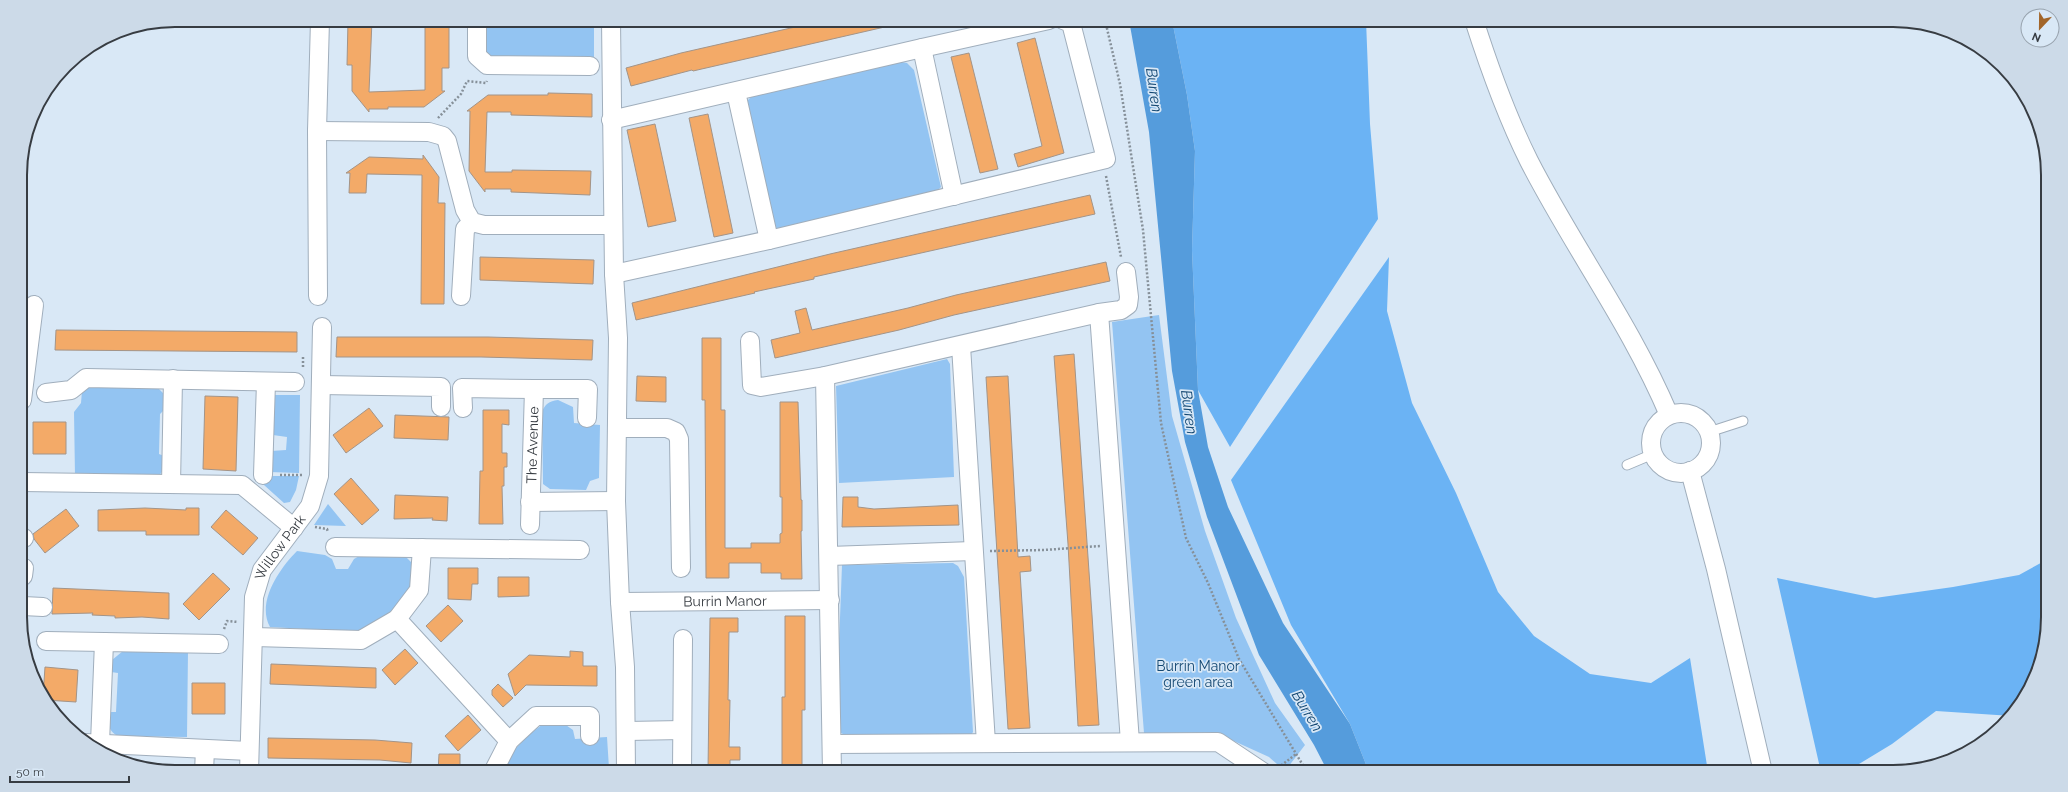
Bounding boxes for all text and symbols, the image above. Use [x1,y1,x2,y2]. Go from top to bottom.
north arrow [2020,8,2060,48]
text: N [2030,29,2043,44]
water label: Burren [1142,67,1166,113]
water label: Burren [1177,389,1201,435]
street label: The Avenue [523,406,541,484]
street label: Willow Park [252,511,309,581]
street label: Burrin Manor [683,593,767,609]
park label: Burrin Manor green area [1156,658,1240,690]
water label: Burren [1288,687,1326,735]
scale bar [10,758,129,784]
text: 50 m [16,765,44,779]

